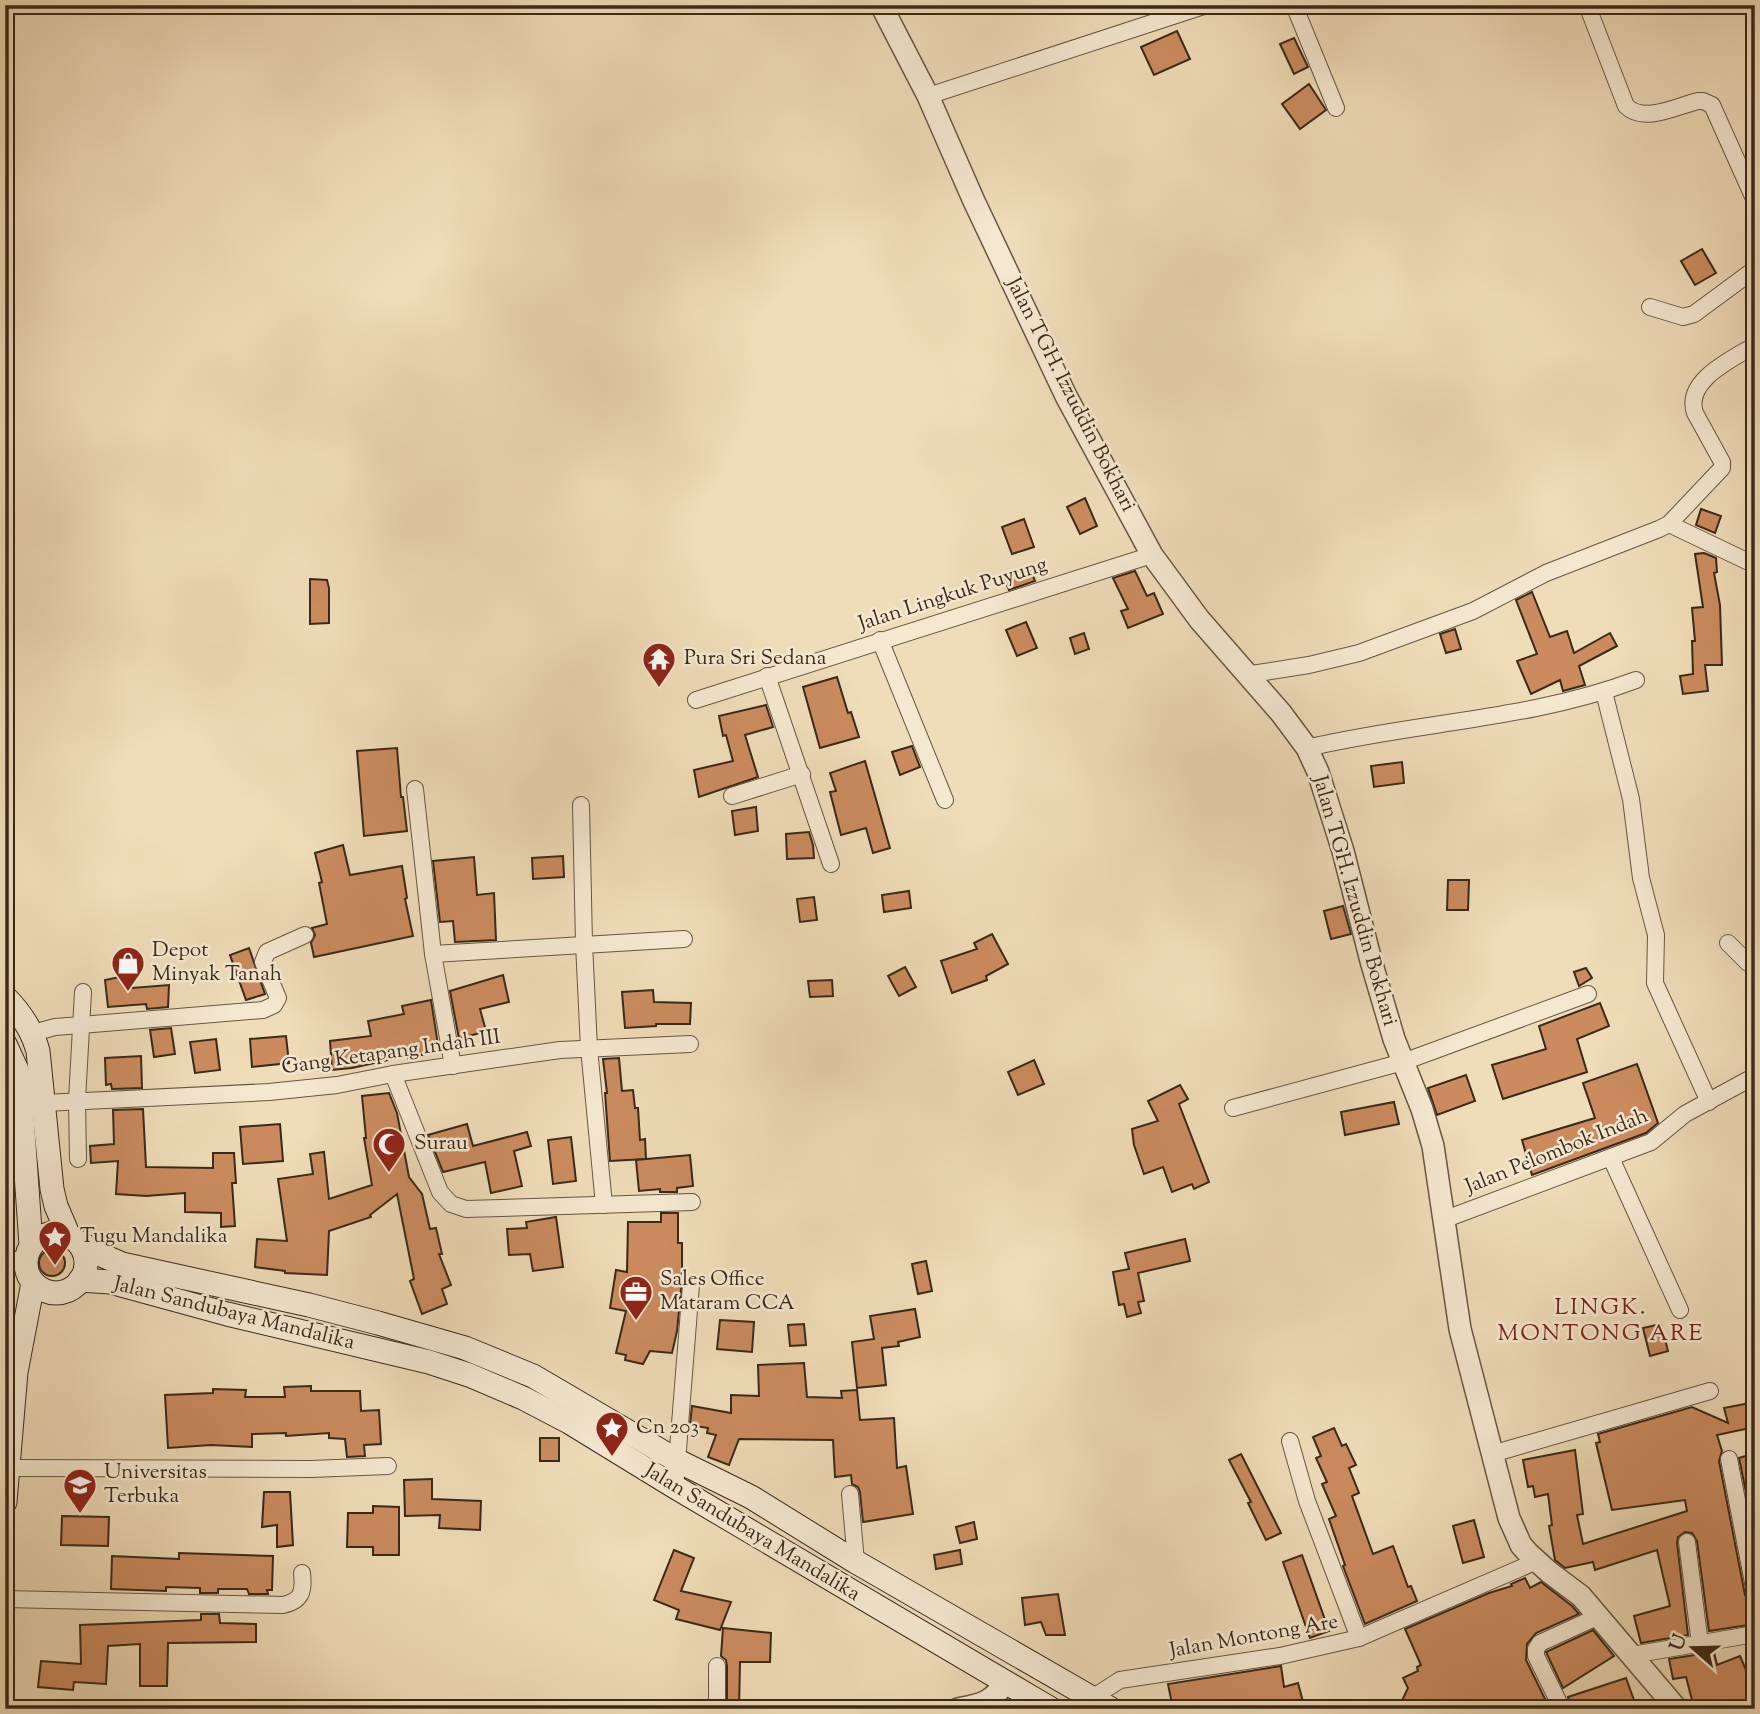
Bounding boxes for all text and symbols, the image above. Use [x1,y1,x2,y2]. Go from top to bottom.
street label: Jalan TGH. Izzuddin Bokhari [997,272,1142,517]
street label: Jalan Lingkuk Puyung [854,550,1051,640]
temple icon: Pura Sri Sedana [640,640,678,689]
place label: Pura Sri Sedana [684,644,827,674]
street label: Jalan TGH. Izzuddin Bokhari [1304,771,1404,1030]
place label: Depot Minyak Tanah [152,936,282,990]
shop icon: Depot Minyak Tanah [109,944,147,993]
street label: Gang Ketapang Indah III [280,1023,502,1083]
street label: Jalan Pelombok Indah [1460,1102,1653,1203]
mosque icon: Surau [370,1125,408,1174]
place label: Surau [414,1129,468,1159]
place icon: Tugu Mandalika [36,1218,74,1267]
place label: Tugu Mandalika [80,1222,228,1252]
place label: Sales Office Mataram CCA [660,1265,795,1319]
street label: Jalan Sandubaya Mandalika [109,1269,358,1359]
office icon: Sales Office Mataram CCA [617,1273,655,1322]
district label: LINGK. MONTONG ARE [1497,1292,1705,1351]
place icon: Cn 203 [593,1409,631,1458]
place label: Cn 203 [636,1413,699,1443]
street label: Jalan Sandubaya Mandalika [637,1456,866,1610]
place label: Universitas Terbuka [104,1458,207,1512]
school or university icon: Universitas Terbuka [61,1466,99,1515]
street label: Jalan Montong Are [1166,1607,1341,1667]
north arrow [1658,1612,1728,1682]
text: U [1664,1631,1695,1655]

